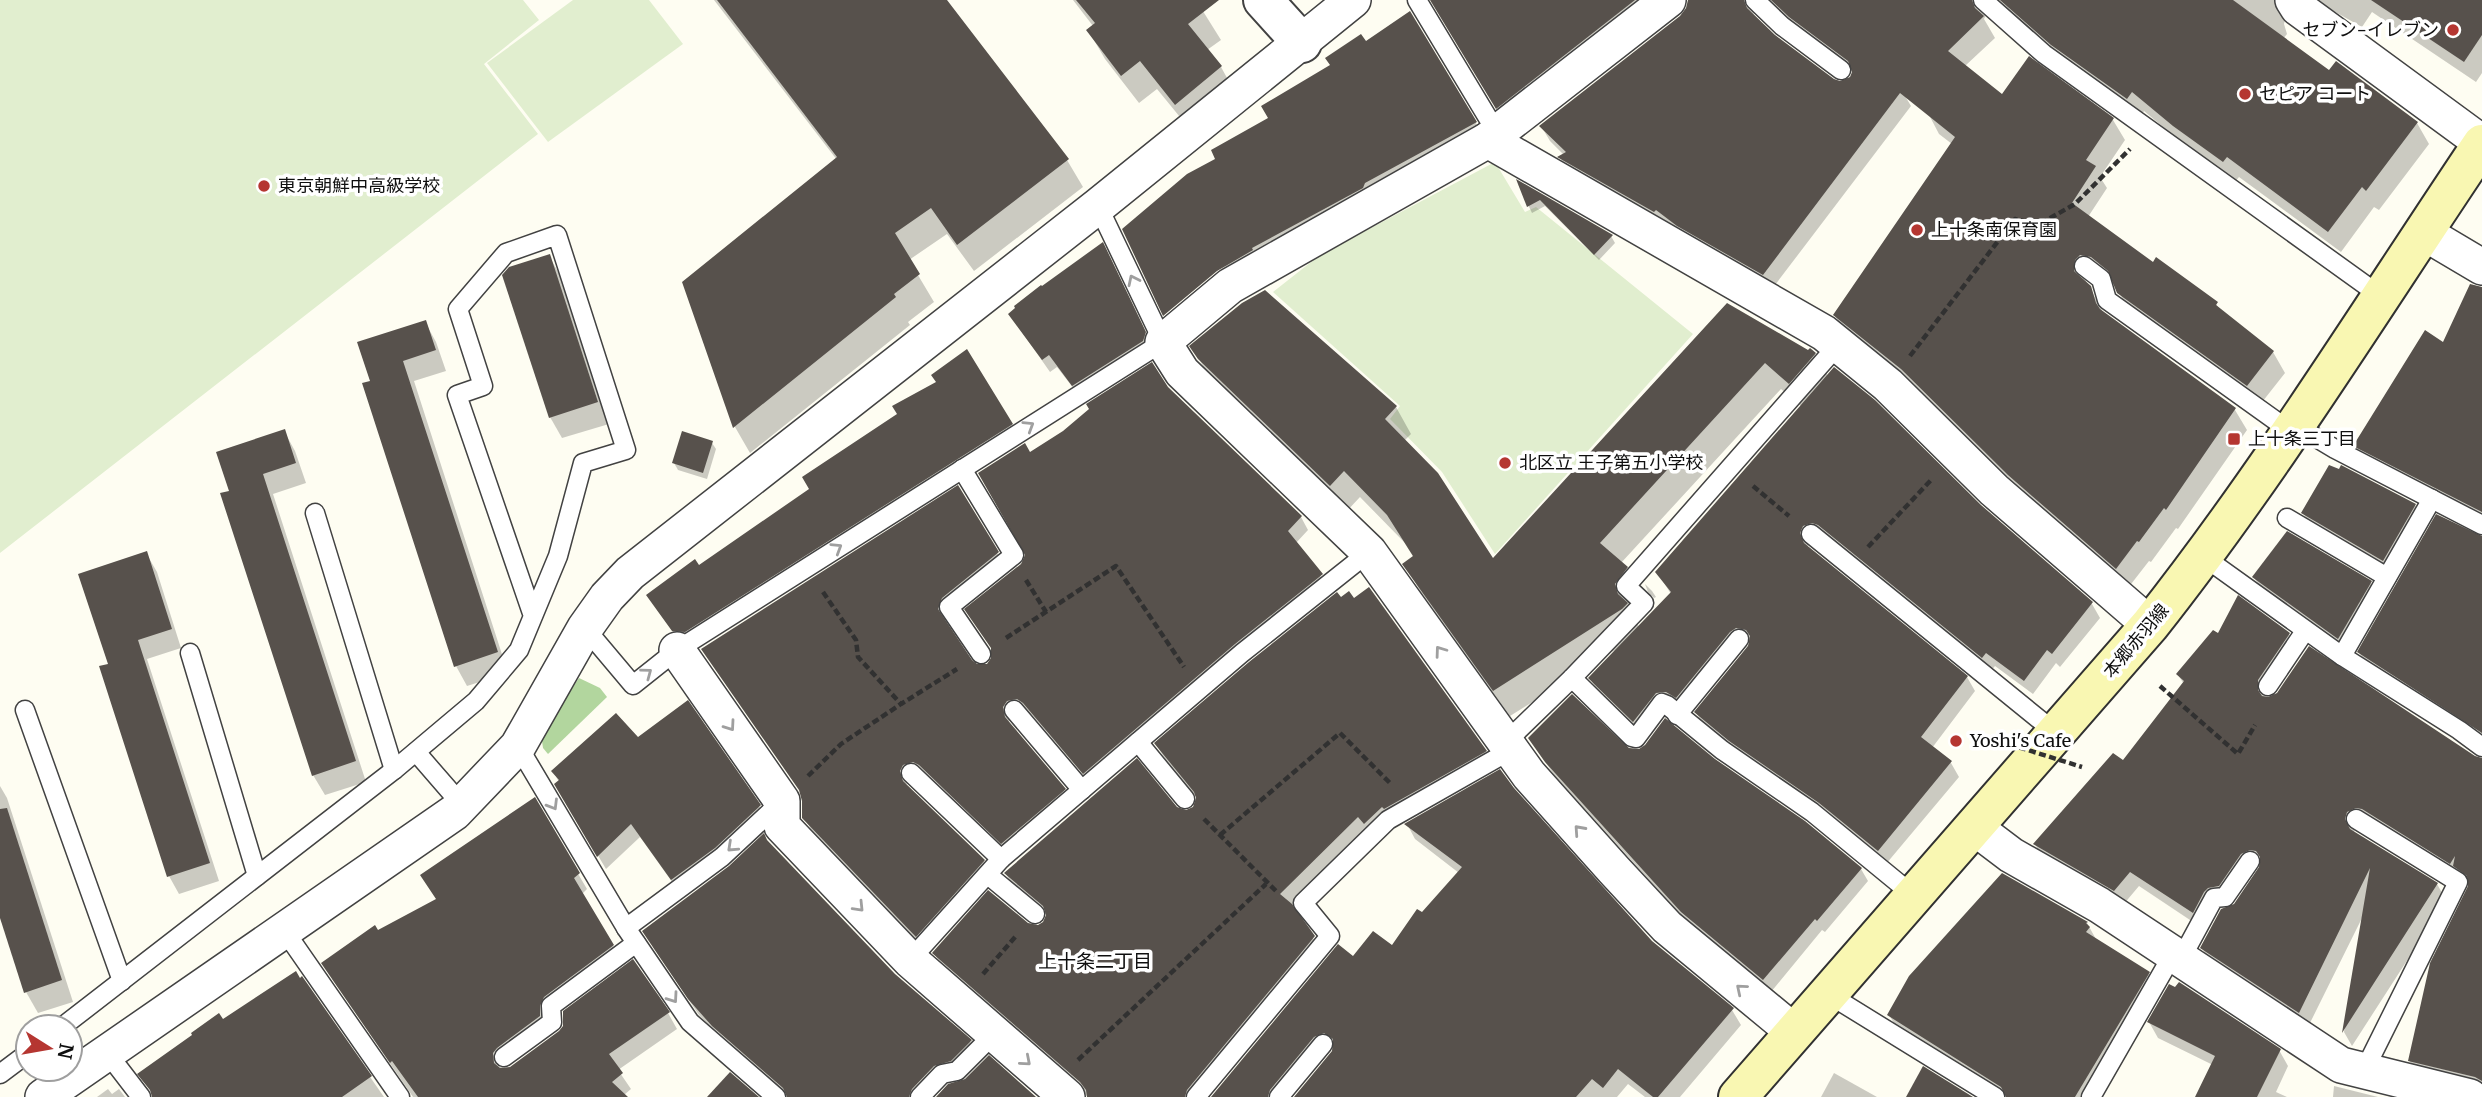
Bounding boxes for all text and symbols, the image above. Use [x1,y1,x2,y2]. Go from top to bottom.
place label: セブン-イレブン [2303,18,2439,41]
marker: セブン-イレブン [2445,22,2461,38]
place label: セピア コート [2259,82,2371,105]
marker: セピア コート [2237,86,2253,102]
place label: 東京朝鮮中高級学校 [278,174,440,197]
marker: 東京朝鮮中高級学校 [256,178,272,194]
place label: 上十条南保育園 [1931,218,2057,241]
marker: 上十条南保育園 [1909,222,1925,238]
one-way arrow [1128,275,1142,287]
one-way arrow [1022,422,1035,435]
place label: 上十条三丁目 [2248,427,2356,450]
marker: 上十条三丁目 [2226,431,2242,447]
place label: 北区立 王子第五小学校 [1519,451,1703,474]
marker: 北区立 王子第五小学校 [1497,455,1513,471]
one-way arrow [830,544,843,557]
street label: 本郷赤羽線 [2098,599,2173,683]
one-way arrow [1436,646,1448,658]
one-way arrow [640,669,652,682]
one-way arrow [722,718,734,731]
place label: Yoshi's Cafe [1969,729,2071,752]
marker: Yoshi's Cafe [1948,733,1964,749]
one-way arrow [545,798,558,810]
one-way arrow [1575,825,1587,838]
one-way arrow [727,839,740,852]
one-way arrow [851,899,864,912]
district label: 上十条二丁目 [1038,949,1152,973]
one-way arrow [1737,985,1750,997]
one-way arrow [665,990,677,1003]
north arrow [14,1013,84,1083]
text: N [52,1042,79,1061]
one-way arrow [1018,1053,1031,1065]

